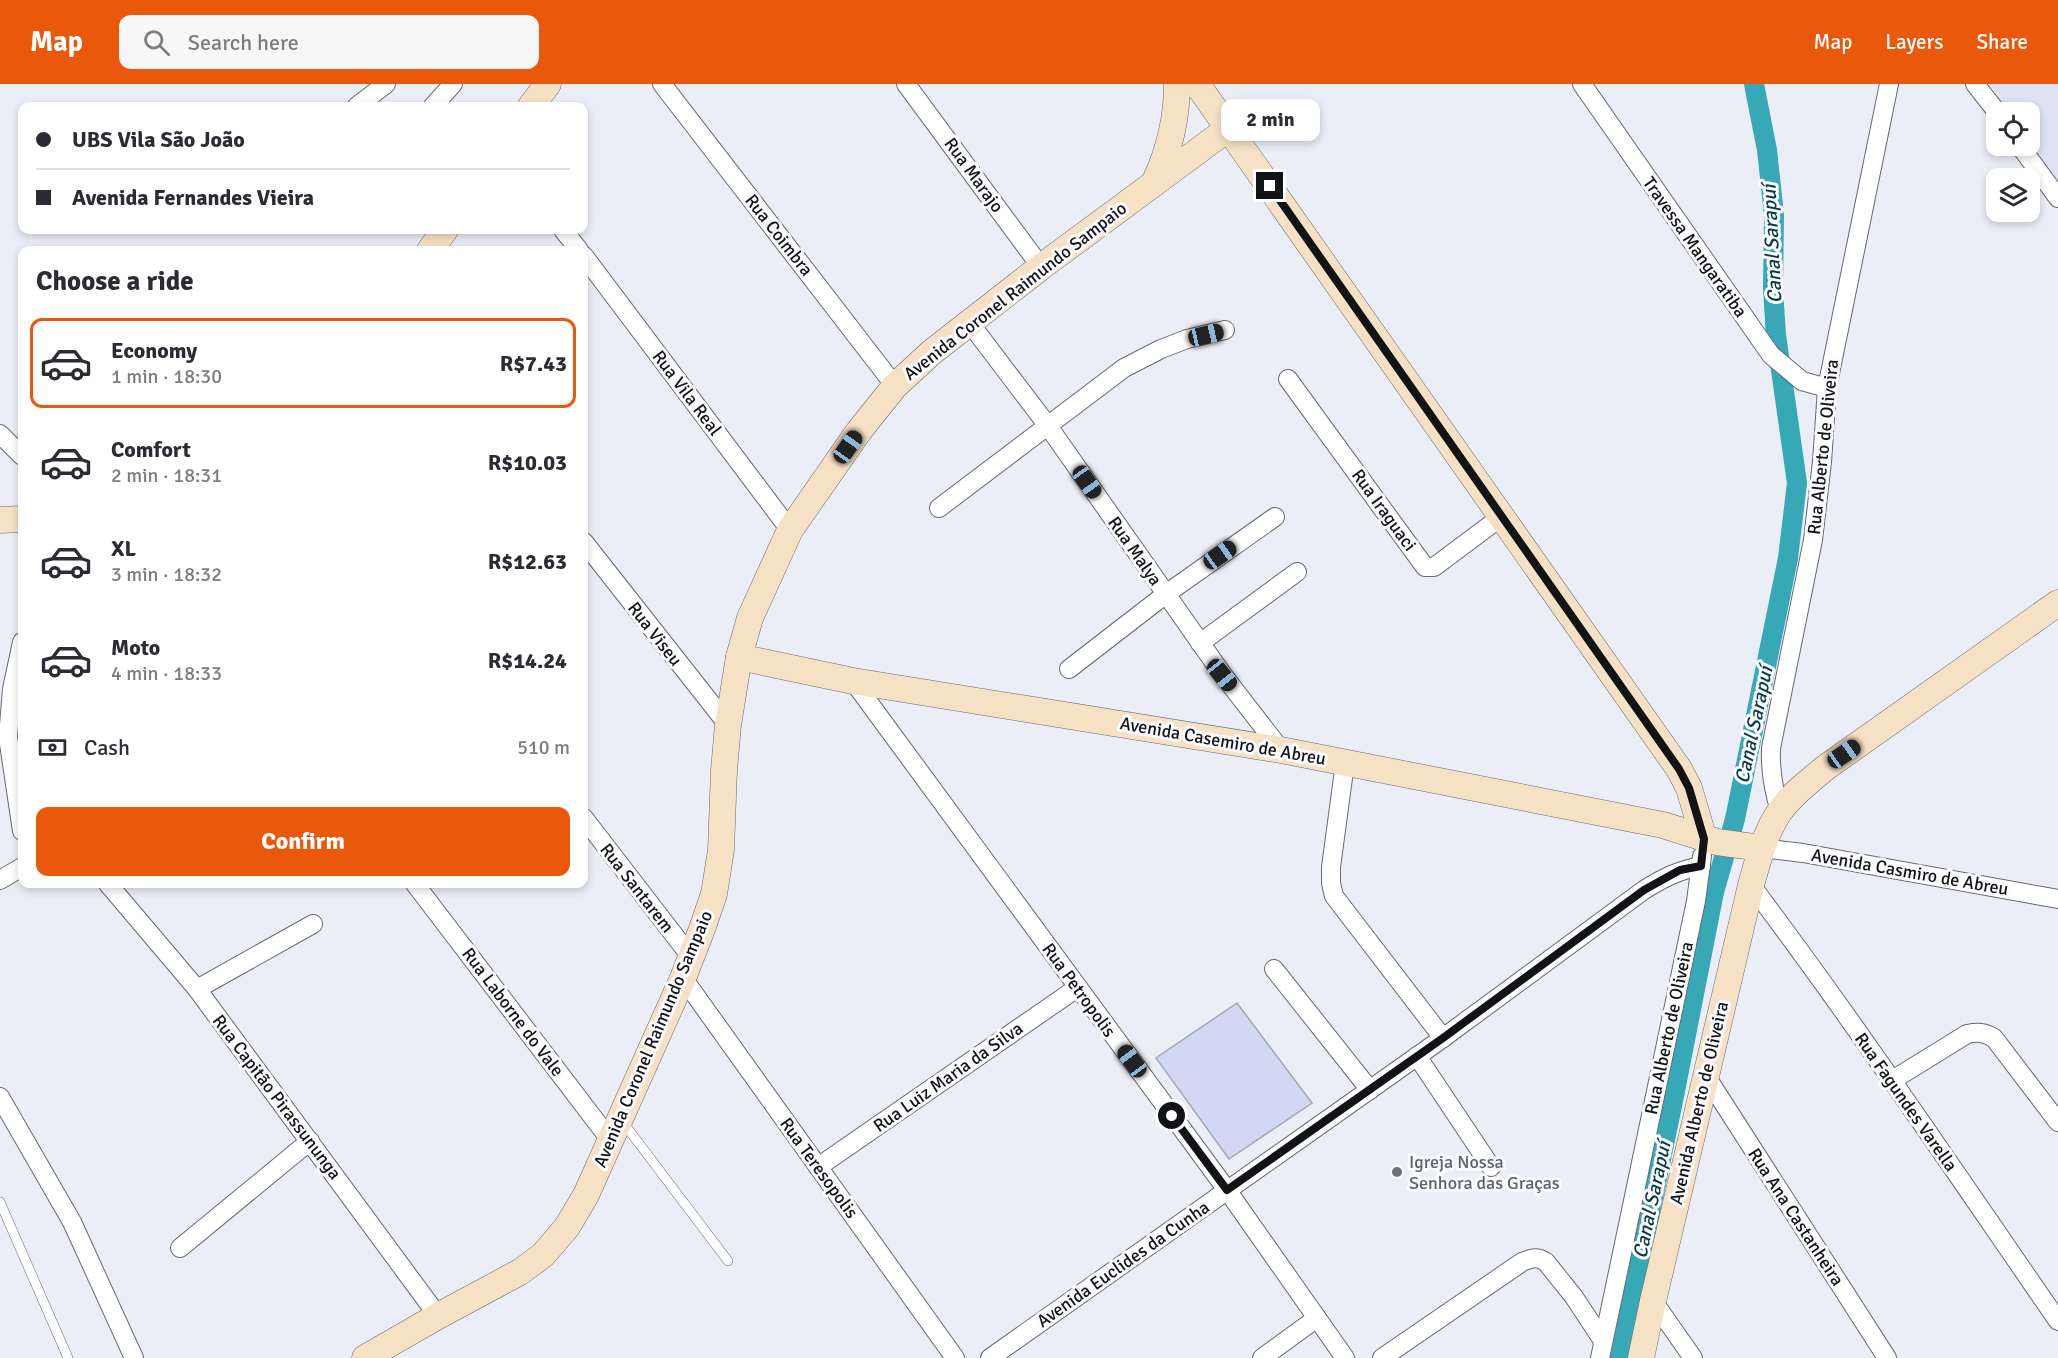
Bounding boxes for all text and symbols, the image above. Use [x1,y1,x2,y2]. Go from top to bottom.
search box [119,15,539,69]
text: Map [30,25,83,59]
icon: search [140,26,173,59]
text: Search here [188,29,299,56]
text: Map [1814,29,1852,55]
text: Layers [1885,29,1943,55]
text: Share [1976,29,2028,55]
callout: 2 min [1220,99,1320,141]
map controls [1986,102,2040,222]
button: locate [1986,102,2040,156]
text: 2 min [1246,107,1295,132]
text: UBS Vila São João [72,126,245,153]
street label: Rua Marajo [940,133,1008,217]
button: layers [1986,168,2040,222]
route end [1256,172,1283,199]
street label: Travessa Mangaratiba [1638,172,1752,322]
water label: Canal Sarapuí [1756,180,1788,304]
text: Avenida Fernandes Vieira [72,184,314,211]
street label: Rua Coimbra [740,190,818,280]
street label: Avenida Coronel Raimundo Sampaio [899,197,1131,385]
text: Choose a ride [36,265,194,298]
car [1186,322,1226,348]
icon: car [39,336,93,390]
text: Economy [111,337,197,364]
street label: Rua Vila Real [648,346,726,440]
text: R$7.43 [500,350,567,377]
street label: Rua Alberto de Oliveira [1803,358,1843,536]
text: 1 min · 18:30 [111,364,222,389]
car [830,427,866,467]
icon: car [39,435,93,489]
text: Comfort [111,436,191,463]
text: R$10.03 [488,449,567,476]
car [1069,462,1105,502]
text: 2 min · 18:31 [111,463,222,488]
street label: Rua Iraguaci [1347,465,1421,555]
street label: Rua Malya [1103,512,1167,590]
icon: car [39,534,93,588]
text: XL [111,535,136,562]
car [1200,537,1240,573]
text: R$12.63 [488,548,567,575]
text: 3 min · 18:32 [111,562,222,587]
street label: Rua Viseu [623,598,687,670]
icon: car [39,633,93,687]
text: Moto [111,634,160,661]
text: R$14.24 [488,647,567,674]
car [1204,655,1240,695]
text: 4 min · 18:33 [111,661,222,686]
water label: Canal Sarapuí [1729,661,1779,786]
street label: Avenida Casemiro de Abreu [1118,712,1328,770]
icon: cash [36,731,69,764]
text: Cash [84,734,130,761]
text: 510 m [517,735,570,760]
car [1824,736,1864,772]
button: Confirm [36,807,570,876]
street label: Rua Santarem [595,839,679,937]
street label: Avenida Casmiro de Abreu [1810,844,2010,900]
street label: Avenida Coronel Raimundo Sampaio [589,907,717,1171]
street label: Rua Petropolis [1038,939,1121,1041]
street label: Rua Alberto de Oliveira [1640,940,1698,1116]
street label: Rua Laborne do Vale [457,943,569,1081]
street label: Avenida Alberto de Oliveira [1665,999,1733,1207]
street label: Rua Capitão Pirassununga [208,1010,346,1184]
street label: Rua Luiz Maria da Silva [869,1017,1027,1137]
street label: Rua Fagundes Varella [1850,1028,1962,1176]
car [1114,1041,1150,1081]
route start [1158,1102,1185,1129]
street label: Rua Teresopolis [775,1113,863,1223]
water label: Canal Sarapuí [1627,1136,1677,1261]
street label: Rua Ana Castanheira [1743,1144,1849,1290]
place label: Igreja Nossa Senhora das Graças [1409,1151,1560,1194]
marker: Igreja Nossa Senhora das Graças [1390,1165,1404,1179]
street label: Avenida Euclides da Cunha [1032,1196,1214,1332]

